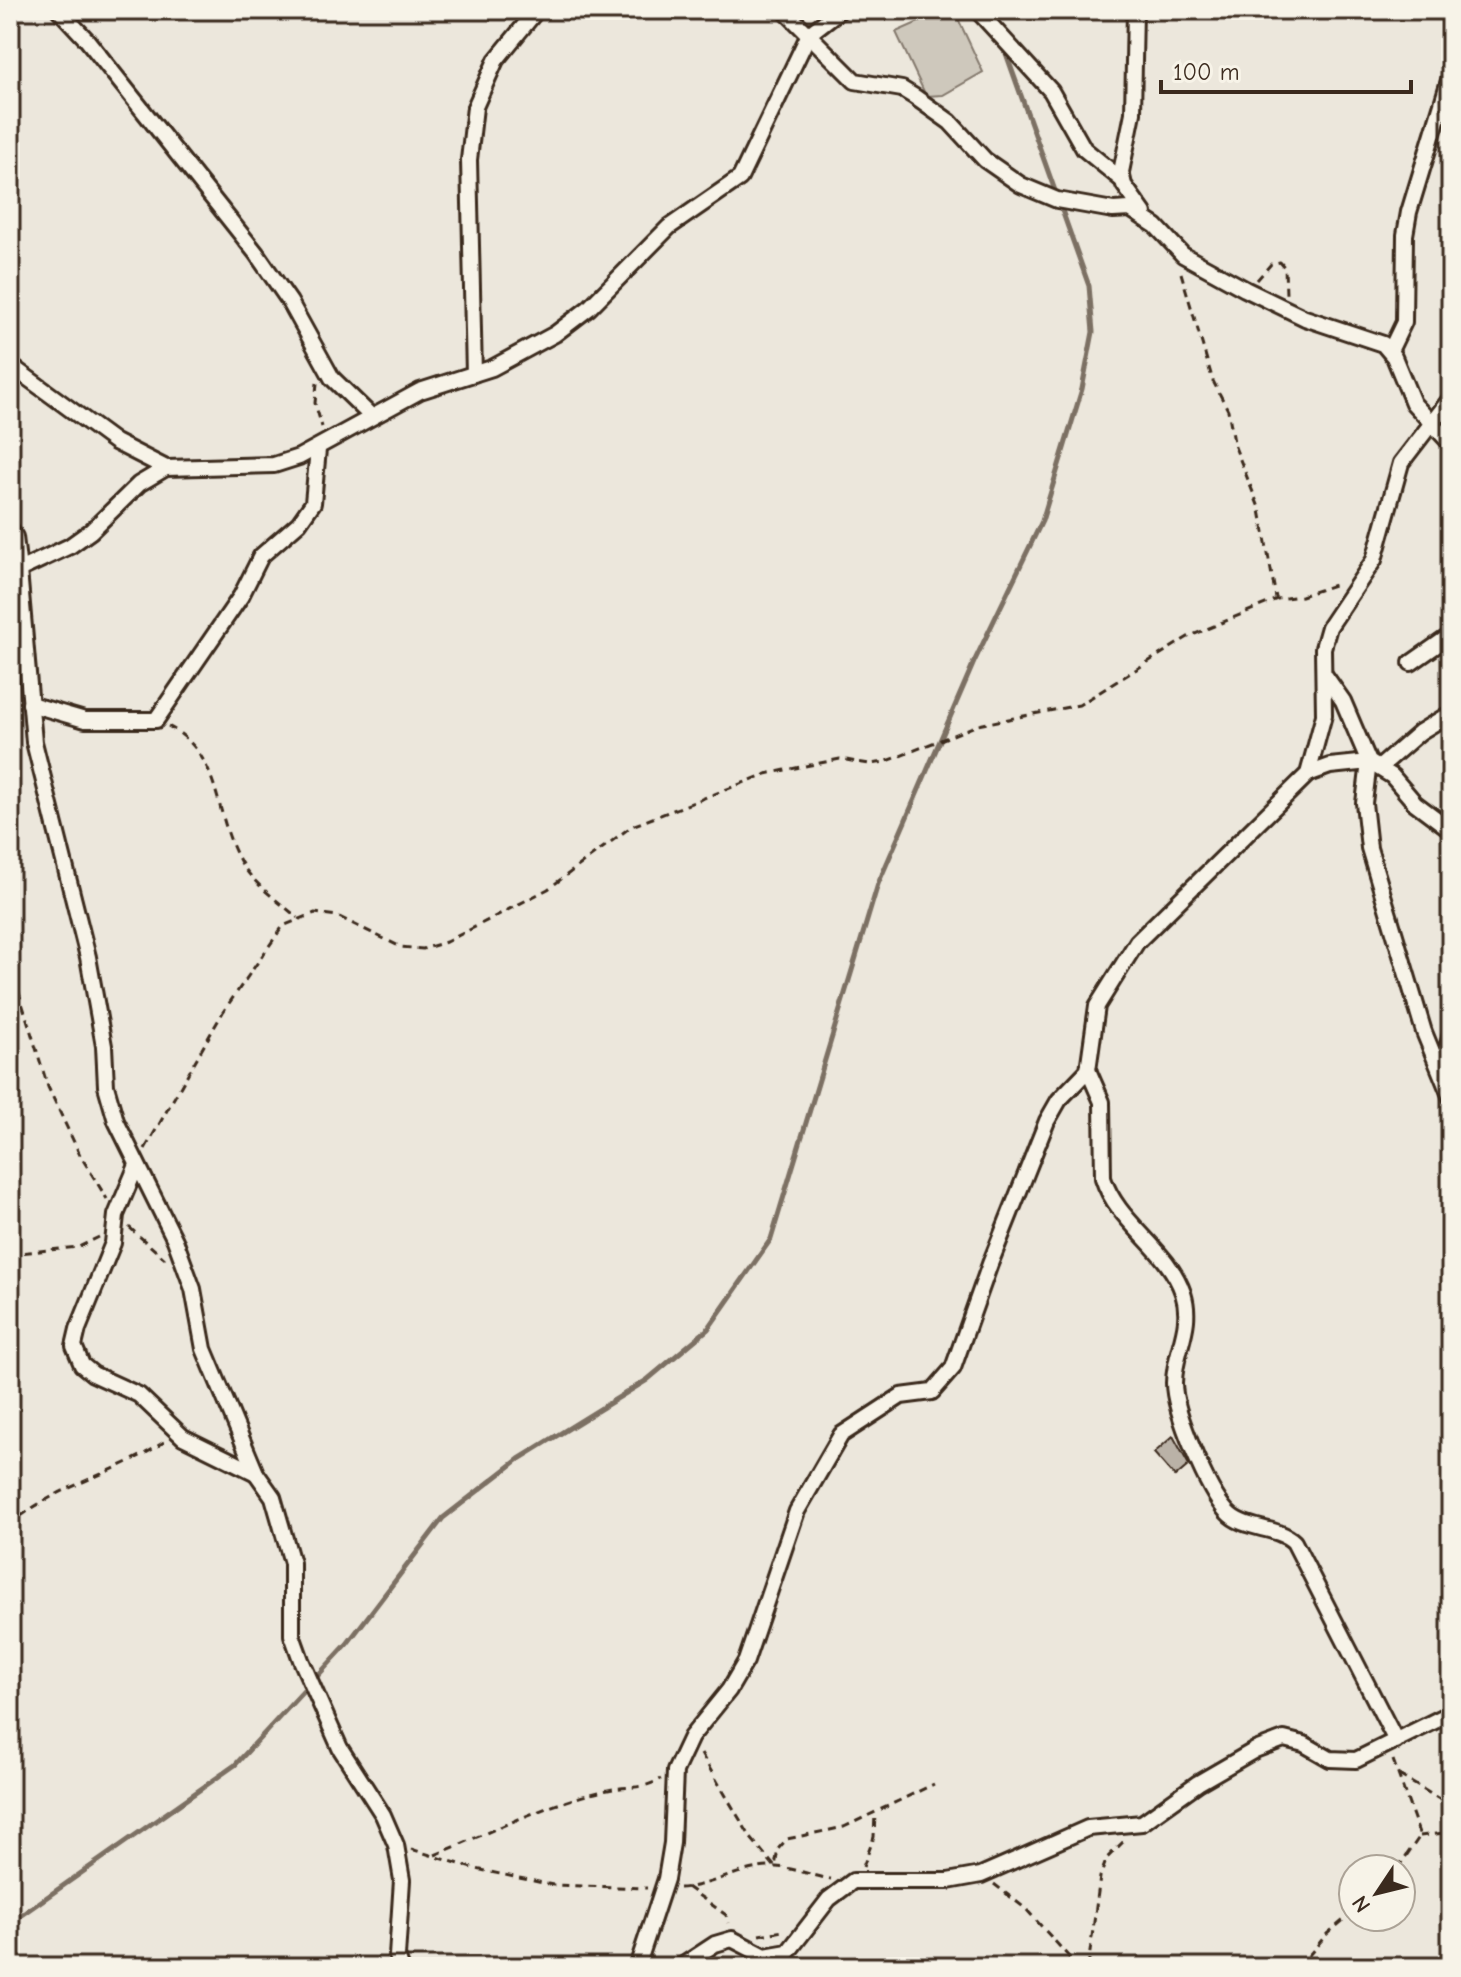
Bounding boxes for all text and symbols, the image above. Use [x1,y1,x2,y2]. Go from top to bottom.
scale bar [1161,44,1411,94]
text: 100 m [1173,58,1240,86]
north arrow [1337,1853,1417,1933]
text: N [1347,1891,1376,1917]

